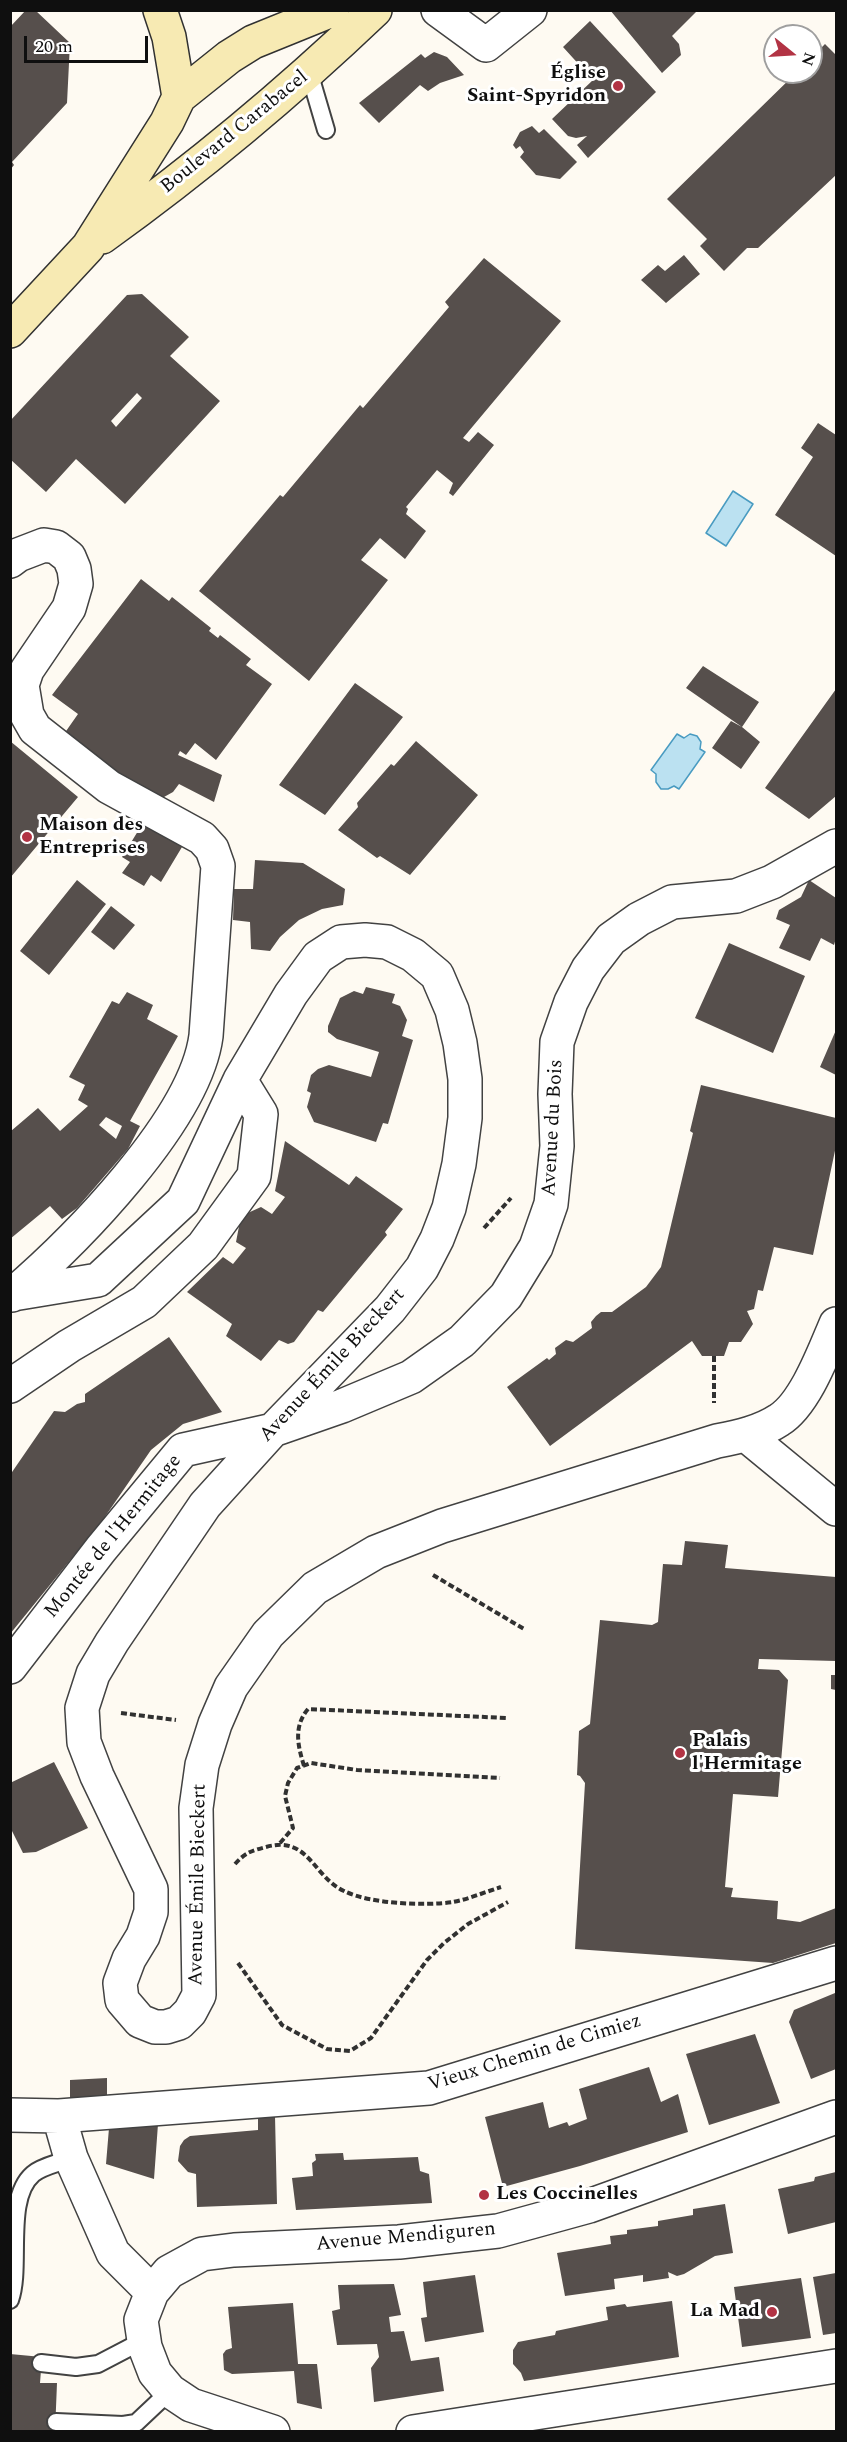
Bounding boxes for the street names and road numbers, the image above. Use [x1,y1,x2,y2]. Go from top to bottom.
street label: Boulevard Carabacel [156,66,314,200]
street label: Avenue du Bois [538,1059,570,1197]
street label: Avenue Émile Bieckert [255,1284,411,1448]
street label: Montée de l'Hermitage [40,1450,188,1624]
street label: Avenue Émile Bieckert [185,1784,213,1986]
street label: Vieux Chemin de Cimiez [425,2010,645,2098]
street label: Avenue Mendiguren [315,2218,497,2258]

